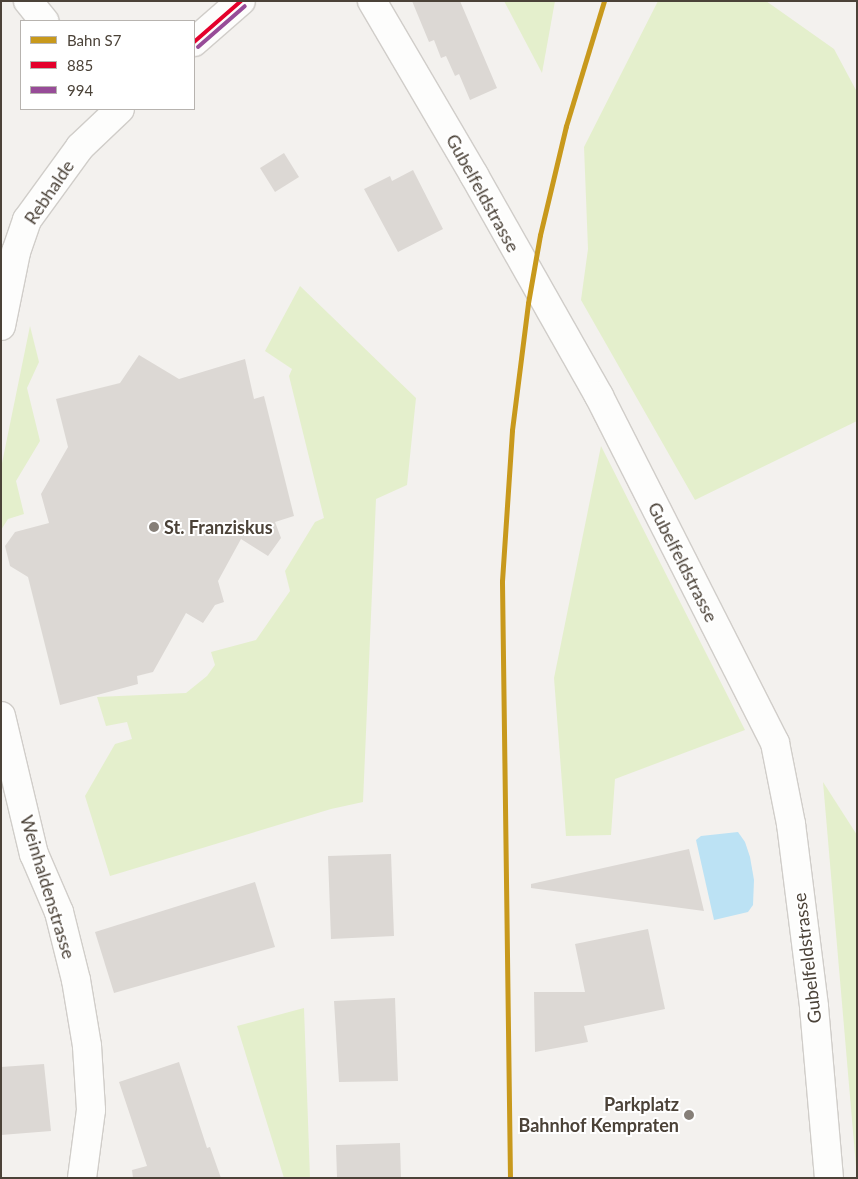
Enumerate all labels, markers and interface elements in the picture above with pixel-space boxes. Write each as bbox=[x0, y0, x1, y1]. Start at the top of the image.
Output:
legend bbox=[20, 20, 195, 110]
text: Bahn S7 bbox=[67, 31, 121, 49]
text: 885 bbox=[67, 56, 93, 74]
text: 994 bbox=[67, 81, 93, 99]
street label: Gubelfeldstrasse bbox=[442, 130, 524, 256]
street label: Rebhalde bbox=[20, 156, 78, 228]
street label: Gubelfeldstrasse bbox=[644, 499, 722, 625]
place label: St. Franziskus bbox=[164, 516, 273, 538]
marker: St. Franziskus bbox=[148, 521, 160, 533]
street label: Weinhaldenstrasse bbox=[16, 813, 80, 961]
street label: Gubelfeldstrasse bbox=[788, 891, 826, 1025]
place label: Parkplatz Bahnhof Kempraten bbox=[518, 1094, 679, 1136]
marker: Parkplatz Bahnhof Kempraten bbox=[683, 1109, 695, 1121]

